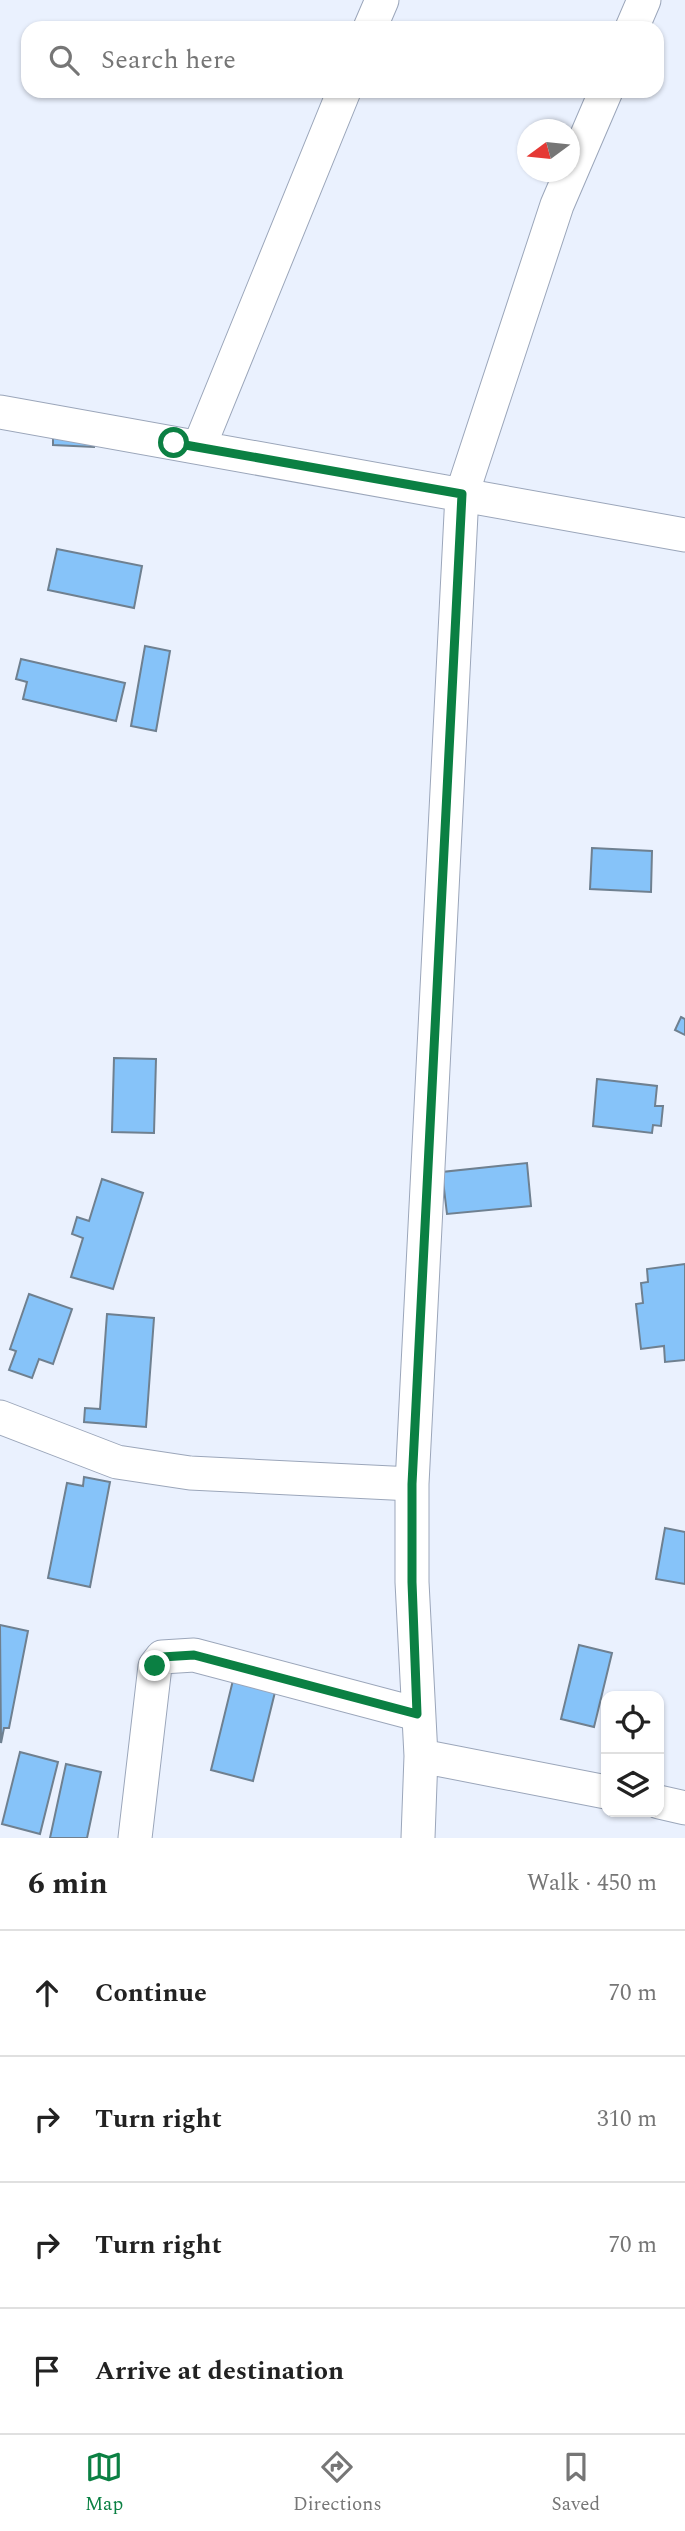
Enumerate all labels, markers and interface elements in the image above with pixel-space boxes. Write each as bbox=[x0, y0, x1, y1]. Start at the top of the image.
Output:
search box bbox=[21, 21, 664, 98]
text: Search here bbox=[101, 40, 236, 80]
icon: search bbox=[45, 41, 83, 79]
north arrow bbox=[517, 119, 580, 182]
route start bbox=[158, 427, 189, 458]
route end bbox=[139, 1650, 170, 1681]
map controls bbox=[601, 1691, 664, 1817]
button: locate bbox=[601, 1691, 664, 1754]
button: layers bbox=[601, 1754, 664, 1817]
text: 6 min bbox=[28, 1861, 108, 1907]
text: Walk · 450 m bbox=[527, 1866, 657, 1901]
text: Continue bbox=[95, 1973, 207, 2013]
icon: ahead bbox=[28, 1974, 66, 2012]
text: 70 m bbox=[608, 1976, 657, 2011]
text: Turn right bbox=[95, 2099, 222, 2139]
icon: right bbox=[28, 2100, 66, 2138]
text: 310 m bbox=[597, 2102, 657, 2137]
text: Turn right bbox=[95, 2225, 222, 2265]
icon: right bbox=[28, 2226, 66, 2264]
text: 70 m bbox=[608, 2228, 657, 2263]
text: Arrive at destination bbox=[95, 2351, 344, 2391]
icon: arrive bbox=[28, 2352, 66, 2390]
tab: Map bbox=[85, 2448, 123, 2519]
tab: Directions bbox=[293, 2448, 382, 2519]
tab: Saved bbox=[551, 2448, 600, 2519]

